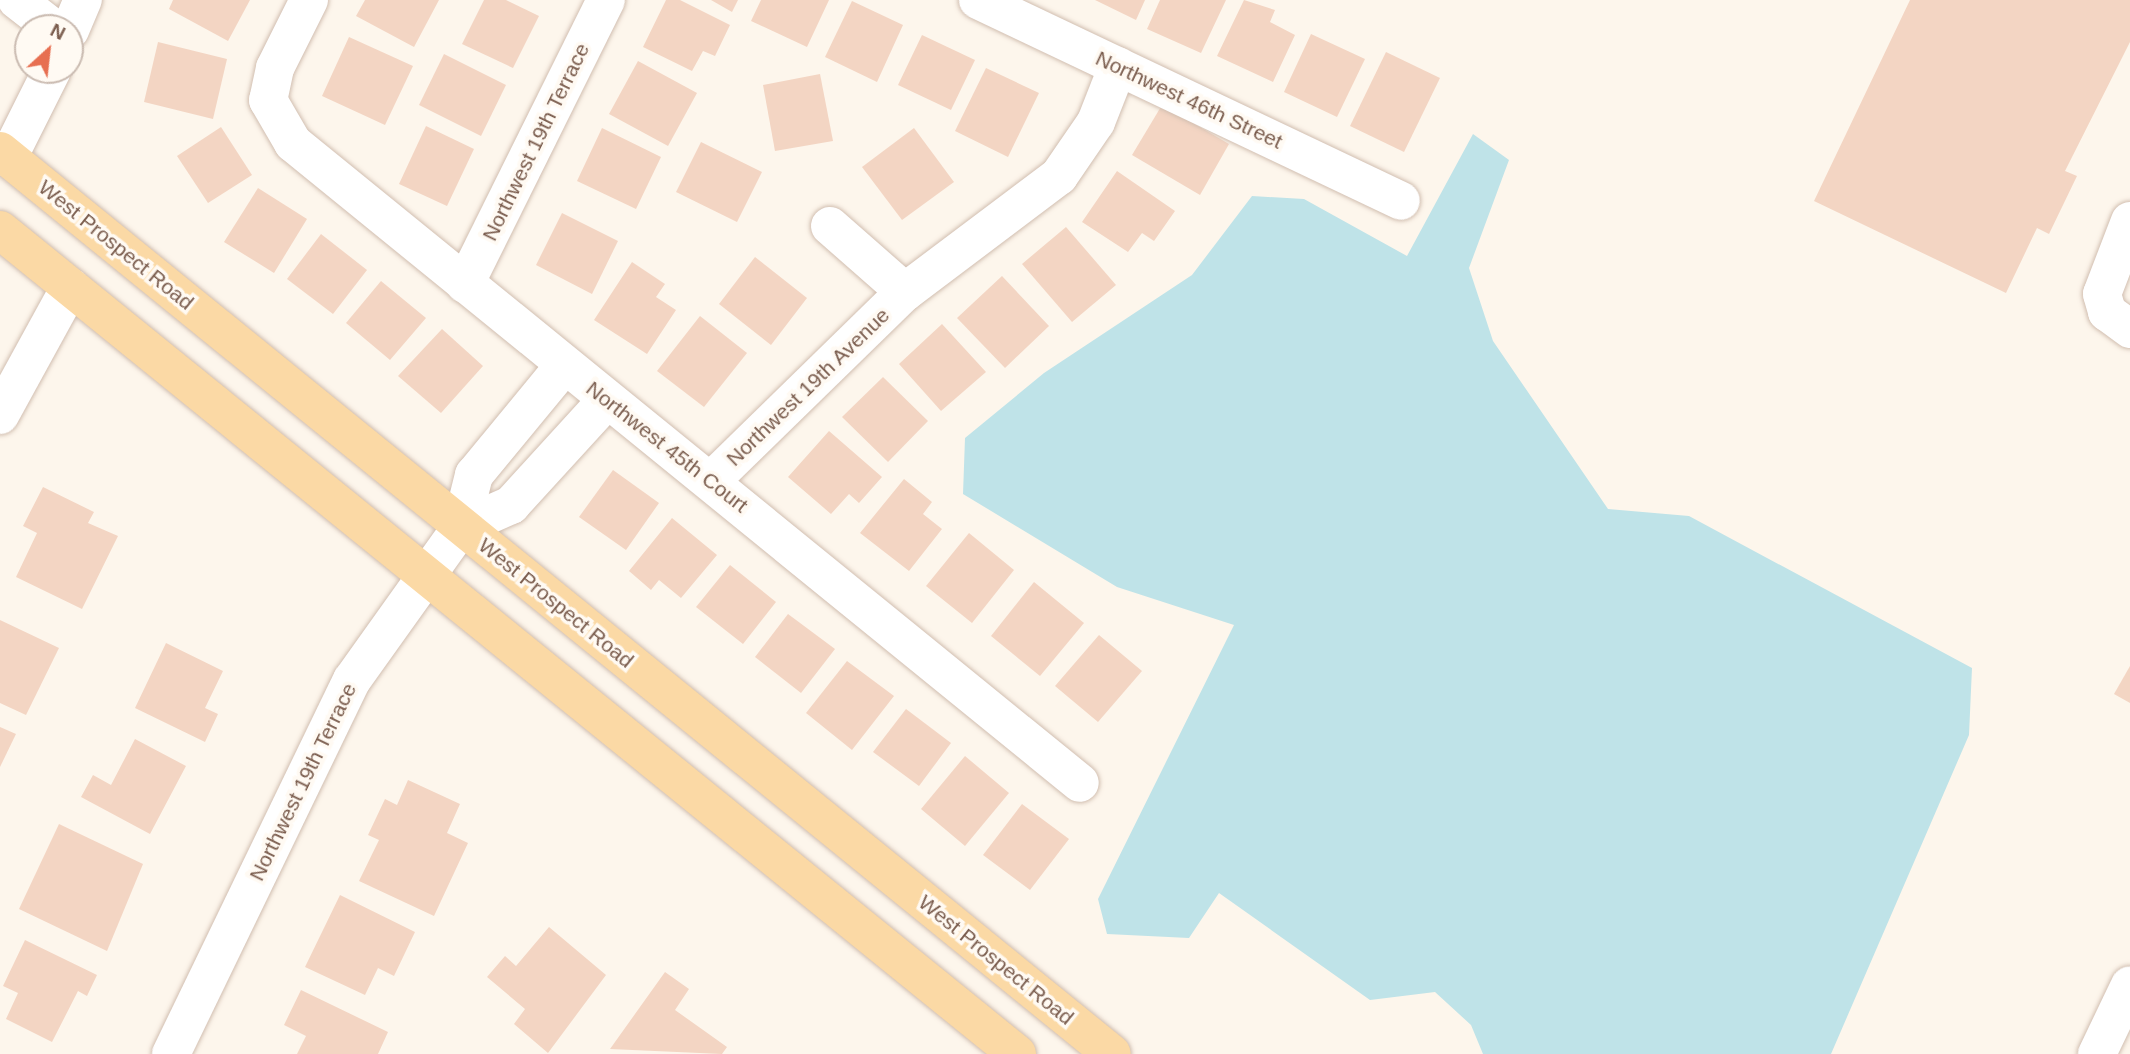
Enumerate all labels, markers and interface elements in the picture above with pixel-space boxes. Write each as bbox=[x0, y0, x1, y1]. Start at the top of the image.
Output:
north arrow bbox=[14, 14, 84, 84]
text: N bbox=[47, 19, 69, 44]
street label: Northwest 19th Terrace bbox=[477, 39, 595, 245]
street label: Northwest 46th Street bbox=[1092, 46, 1286, 154]
street label: West Prospect Road bbox=[33, 175, 199, 315]
street label: Northwest 19th Avenue bbox=[721, 302, 895, 472]
street label: Northwest 45th Court bbox=[581, 376, 753, 518]
street label: West Prospect Road bbox=[473, 533, 639, 673]
street label: Northwest 19th Terrace bbox=[244, 679, 362, 885]
street label: West Prospect Road bbox=[913, 890, 1079, 1030]

